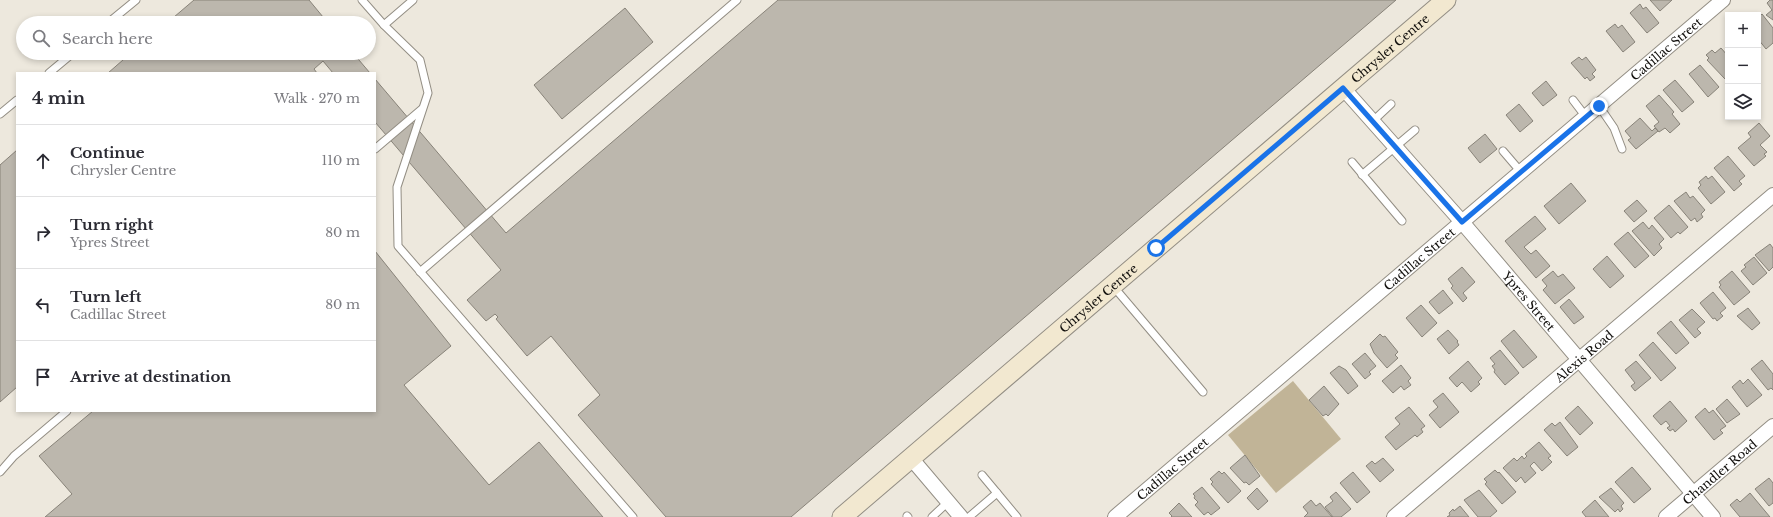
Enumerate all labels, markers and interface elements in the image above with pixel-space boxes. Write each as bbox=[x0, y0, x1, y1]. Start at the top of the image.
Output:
street label: Chrysler Centre bbox=[1348, 10, 1432, 86]
map controls bbox=[1725, 12, 1761, 120]
button: + bbox=[1725, 12, 1761, 48]
street label: Cadillac Street bbox=[1627, 14, 1705, 83]
search box bbox=[16, 16, 376, 60]
icon: search bbox=[30, 27, 52, 49]
text: Search here bbox=[62, 29, 153, 48]
button: − bbox=[1725, 48, 1761, 84]
button: layers bbox=[1725, 84, 1761, 120]
text: 4 min bbox=[32, 88, 85, 109]
text: Walk · 270 m bbox=[274, 90, 360, 107]
route end bbox=[1590, 97, 1608, 115]
text: Continue bbox=[70, 143, 145, 162]
icon: ahead bbox=[32, 150, 54, 172]
text: 110 m bbox=[321, 152, 360, 169]
text: Chrysler Centre bbox=[70, 162, 176, 179]
text: Turn right bbox=[70, 215, 153, 234]
icon: right bbox=[32, 222, 54, 244]
text: 80 m bbox=[325, 224, 360, 241]
street label: Cadillac Street bbox=[1380, 224, 1458, 293]
text: Ypres Street bbox=[70, 234, 150, 251]
route start bbox=[1147, 239, 1165, 257]
street label: Chrysler Centre bbox=[1056, 260, 1140, 335]
street label: Ypres Street bbox=[1499, 267, 1559, 334]
text: Turn left bbox=[70, 287, 141, 306]
icon: left bbox=[32, 294, 54, 316]
text: 80 m bbox=[325, 296, 360, 313]
text: Cadillac Street bbox=[70, 306, 166, 323]
street label: Alexis Road bbox=[1551, 327, 1616, 386]
icon: arrive bbox=[32, 366, 54, 388]
text: Arrive at destination bbox=[70, 367, 231, 386]
street label: Cadillac Street bbox=[1133, 434, 1211, 503]
street label: Chandler Road bbox=[1679, 436, 1759, 507]

